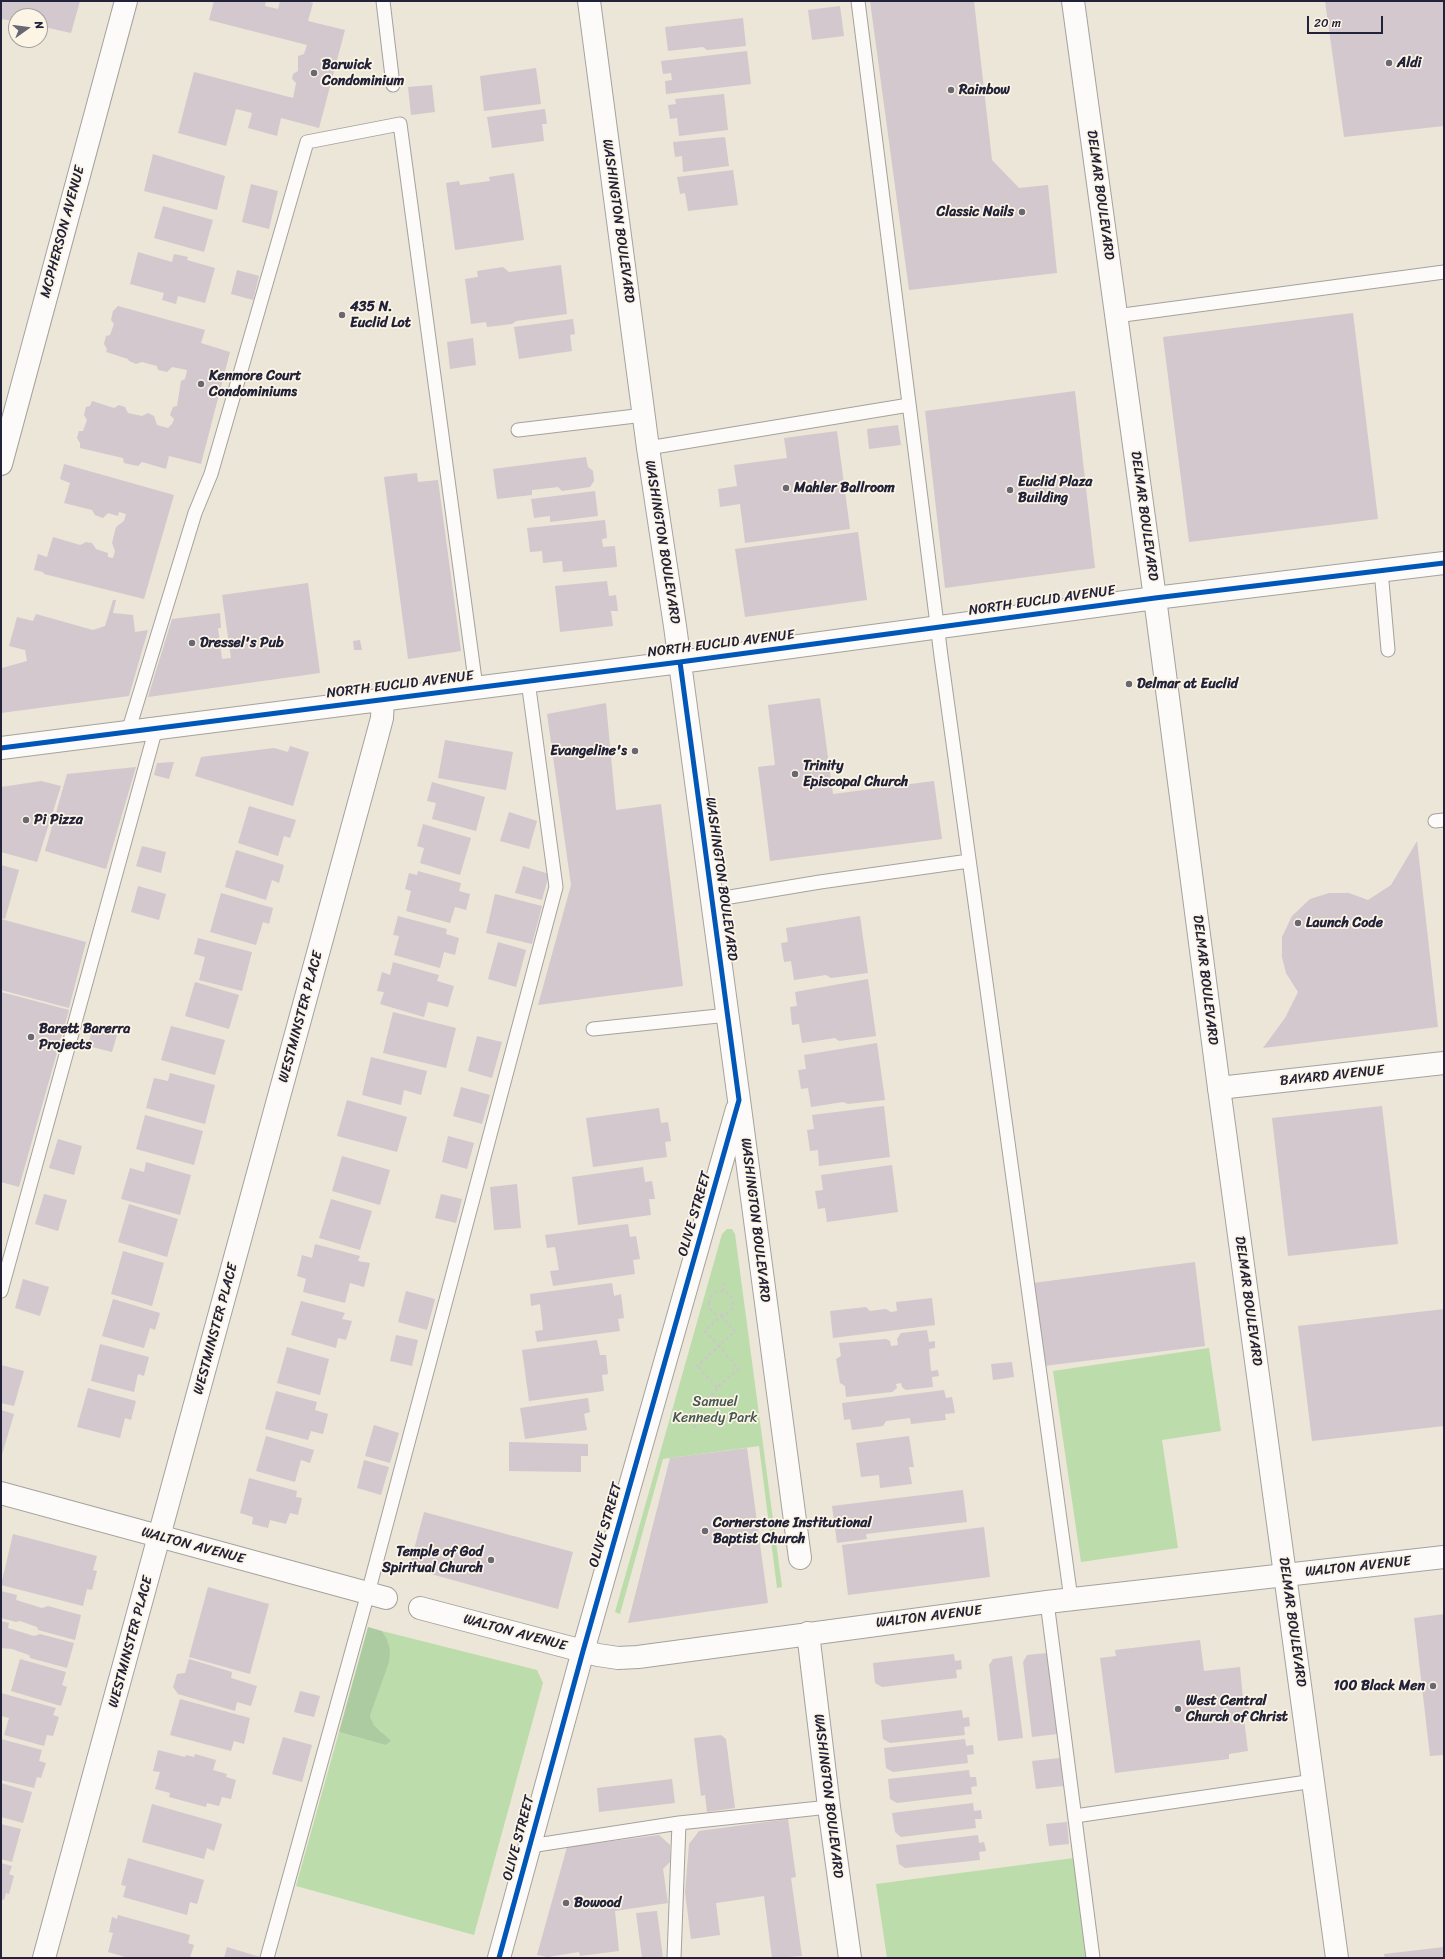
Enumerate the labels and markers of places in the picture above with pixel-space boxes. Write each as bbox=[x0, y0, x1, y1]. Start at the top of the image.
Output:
place label: Aldi bbox=[1397, 55, 1421, 71]
place label: Barwick Condominium bbox=[322, 57, 404, 90]
marker: Aldi bbox=[1384, 58, 1394, 68]
marker: Barwick Condominium bbox=[309, 68, 319, 78]
place label: Rainbow bbox=[959, 82, 1010, 98]
marker: Rainbow bbox=[946, 85, 956, 95]
place label: Classic Nails bbox=[937, 204, 1014, 220]
marker: Classic Nails bbox=[1017, 207, 1027, 217]
place label: 435 N. Euclid Lot bbox=[350, 299, 411, 332]
marker: 435 N. Euclid Lot bbox=[337, 310, 347, 320]
place label: Kenmore Court Condominiums bbox=[209, 368, 301, 400]
marker: Kenmore Court Condominiums bbox=[196, 379, 206, 389]
place label: Euclid Plaza Building bbox=[1018, 474, 1092, 506]
place label: Mahler Ballroom bbox=[794, 480, 895, 496]
marker: Mahler Ballroom bbox=[781, 483, 791, 493]
marker: Euclid Plaza Building bbox=[1005, 485, 1015, 495]
place label: Dressel's Pub bbox=[200, 635, 284, 651]
marker: Dressel's Pub bbox=[187, 638, 197, 648]
place label: Delmar at Euclid bbox=[1137, 676, 1238, 692]
marker: Delmar at Euclid bbox=[1124, 679, 1134, 689]
place label: Evangeline's bbox=[550, 743, 627, 759]
marker: Evangeline's bbox=[630, 746, 640, 756]
place label: Trinity Episcopal Church bbox=[803, 758, 908, 790]
marker: Trinity Episcopal Church bbox=[790, 769, 800, 779]
place label: Pi Pizza bbox=[34, 812, 83, 828]
marker: Pi Pizza bbox=[21, 815, 31, 825]
place label: Launch Code bbox=[1306, 915, 1383, 931]
marker: Launch Code bbox=[1293, 918, 1303, 928]
place label: Barett Barerra Projects bbox=[39, 1021, 130, 1054]
marker: Barett Barerra Projects bbox=[26, 1032, 36, 1042]
place label: Cornerstone Institutional Baptist Church bbox=[713, 1515, 871, 1548]
marker: Cornerstone Institutional Baptist Church bbox=[700, 1526, 710, 1536]
place label: Temple of God Spiritual Church bbox=[382, 1544, 483, 1576]
marker: Temple of God Spiritual Church bbox=[486, 1555, 496, 1565]
place label: 100 Black Men bbox=[1334, 1678, 1425, 1694]
marker: 100 Black Men bbox=[1428, 1681, 1438, 1691]
place label: West Central Church of Christ bbox=[1186, 1693, 1288, 1726]
marker: West Central Church of Christ bbox=[1173, 1704, 1183, 1714]
place label: Bowood bbox=[574, 1895, 621, 1911]
marker: Bowood bbox=[561, 1898, 571, 1908]

